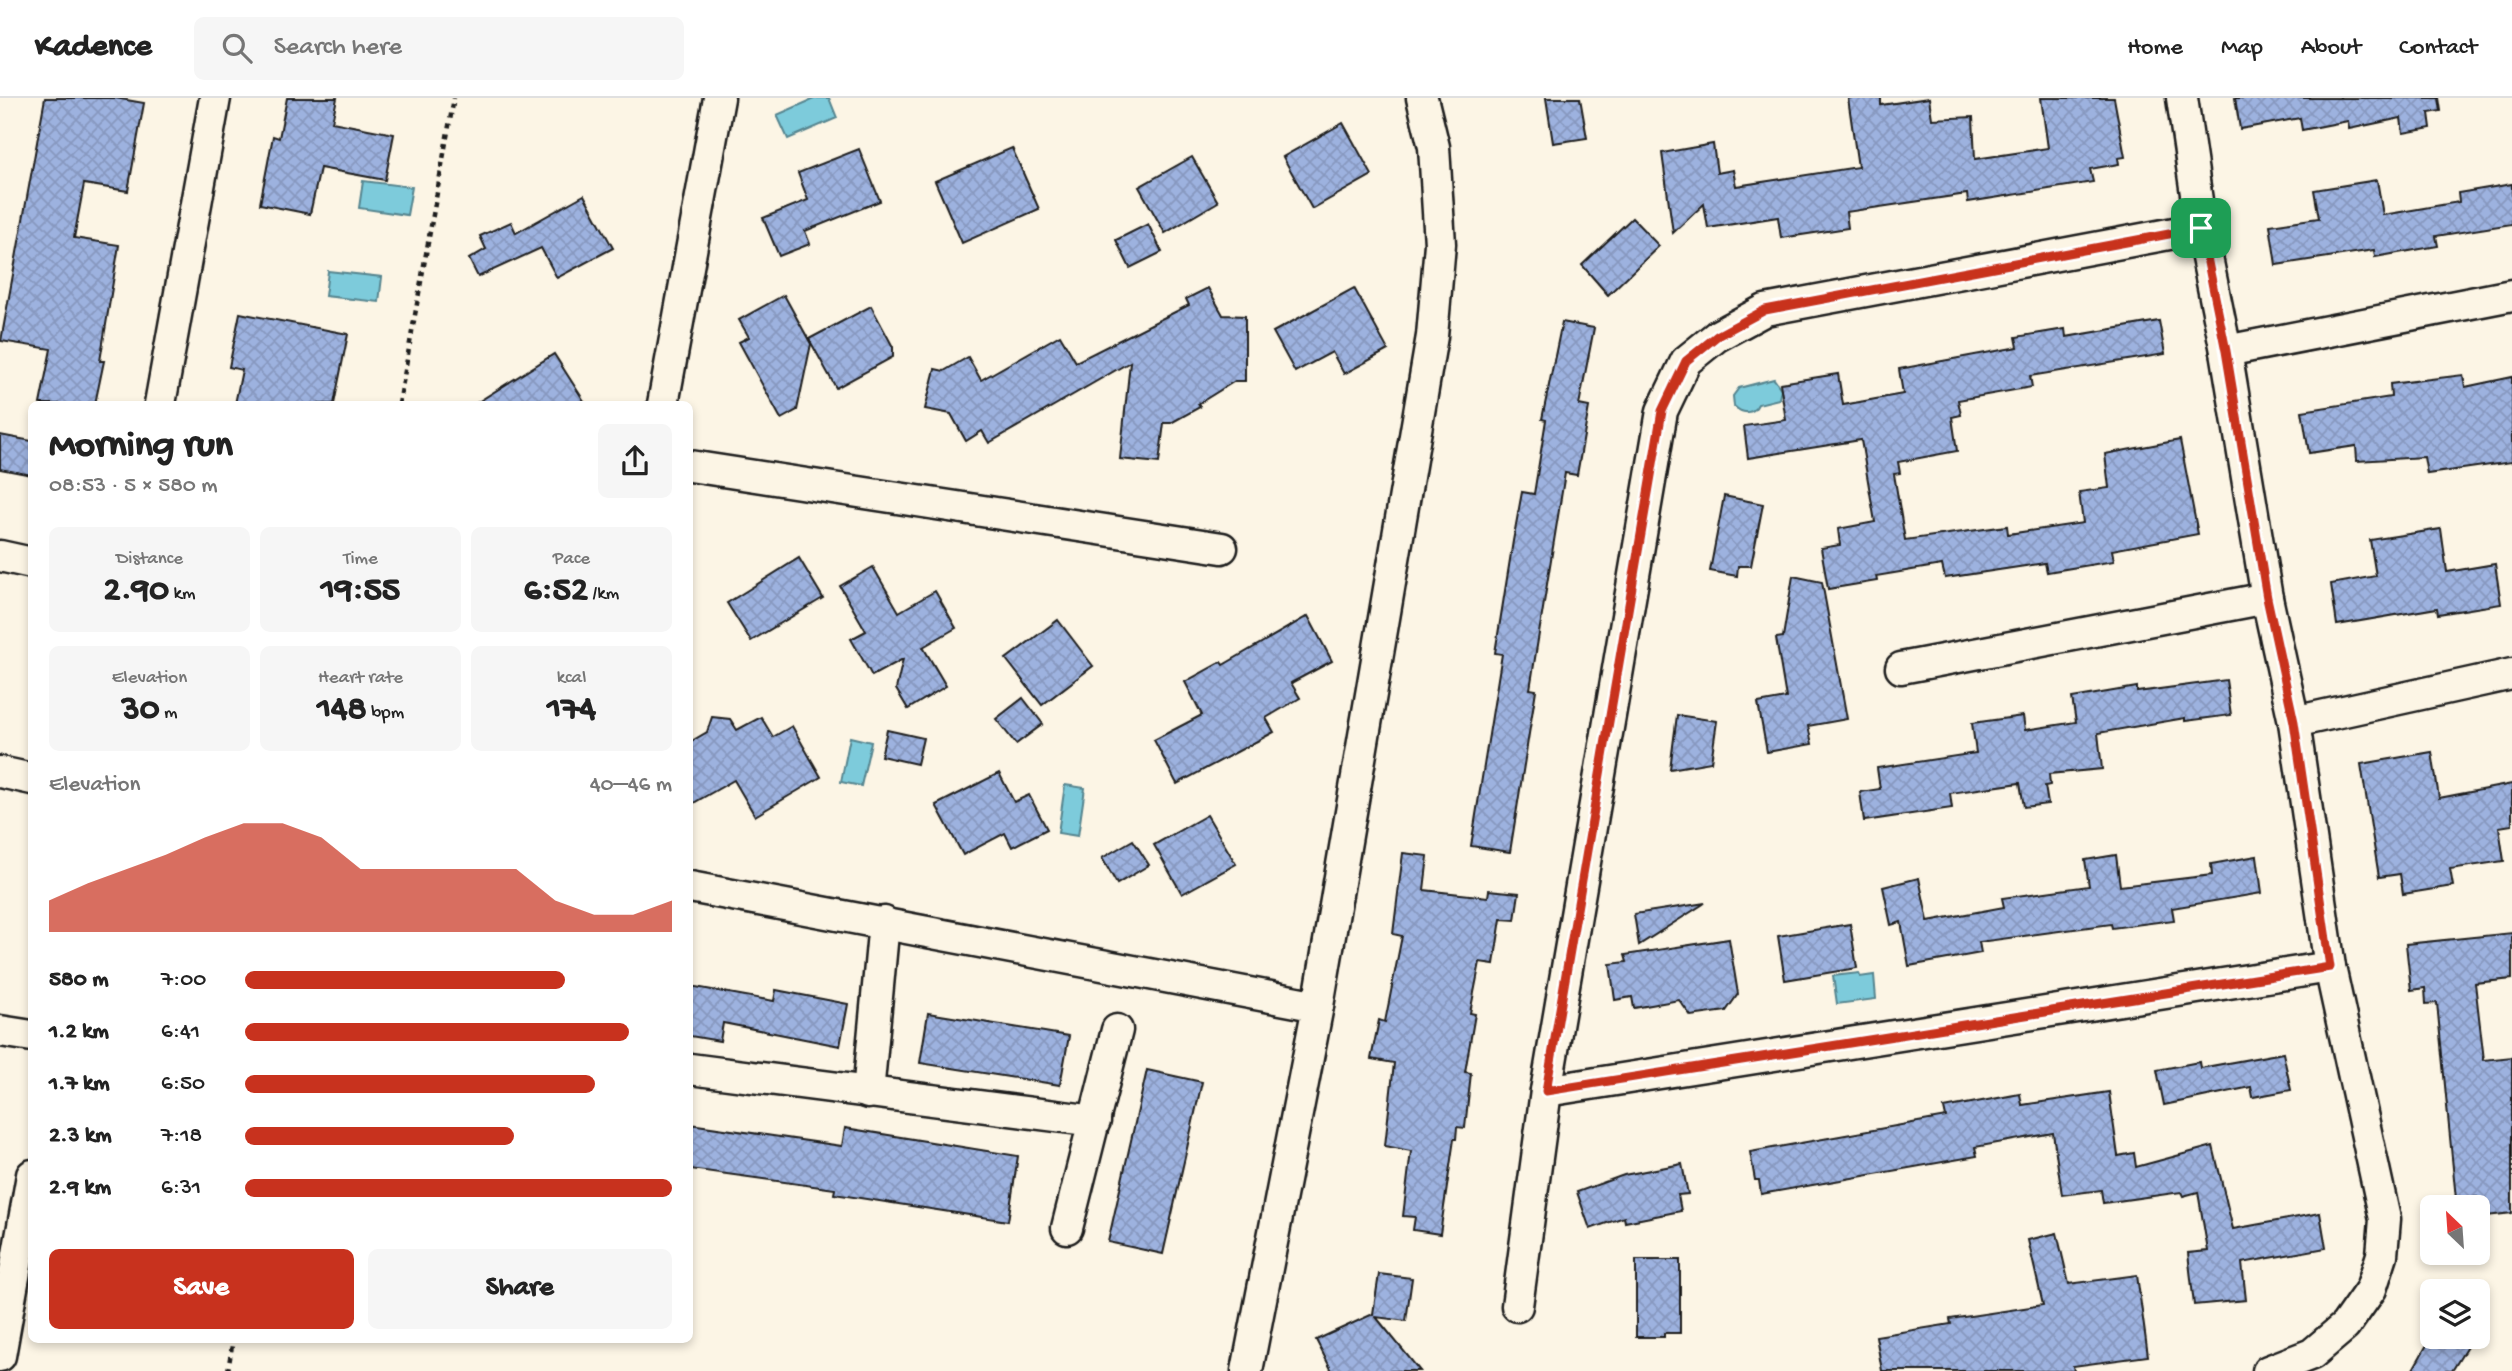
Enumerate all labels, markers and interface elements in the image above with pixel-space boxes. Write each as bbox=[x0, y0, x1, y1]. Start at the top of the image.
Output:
search box bbox=[194, 17, 684, 80]
text: Kadence bbox=[35, 29, 152, 67]
icon: search bbox=[218, 29, 256, 67]
text: Search here bbox=[274, 33, 402, 64]
text: Home bbox=[2127, 34, 2183, 63]
text: Map bbox=[2221, 34, 2263, 63]
text: About bbox=[2301, 34, 2361, 63]
text: Contact bbox=[2399, 34, 2477, 63]
pin bbox=[2171, 198, 2231, 258]
icon: arrive bbox=[2182, 209, 2220, 247]
button: share bbox=[598, 424, 672, 498]
text: Morning run bbox=[49, 425, 233, 469]
text: 08:53 · 5 × 580 m bbox=[49, 473, 218, 500]
text: Distance bbox=[116, 548, 183, 571]
text: Time bbox=[343, 548, 378, 571]
text: Pace bbox=[553, 548, 590, 571]
text: 2.90 bbox=[103, 571, 169, 612]
text: 19:55 bbox=[321, 571, 400, 612]
text: 6:52 bbox=[524, 571, 588, 612]
text: km bbox=[169, 583, 196, 606]
text: /km bbox=[588, 583, 619, 606]
text: Elevation bbox=[112, 667, 187, 690]
text: Heart rate bbox=[318, 667, 403, 690]
text: kcal bbox=[557, 667, 586, 690]
text: 30 bbox=[121, 690, 160, 731]
text: 148 bbox=[317, 690, 367, 731]
text: 174 bbox=[547, 690, 596, 731]
text: m bbox=[160, 702, 178, 725]
text: bpm bbox=[367, 702, 404, 725]
text: Elevation bbox=[49, 772, 140, 799]
text: 40–46 m bbox=[590, 772, 672, 799]
text: 580 m bbox=[49, 967, 109, 994]
text: 7:00 bbox=[161, 967, 206, 994]
text: 1.2 km bbox=[49, 1019, 109, 1046]
text: 6:41 bbox=[161, 1019, 200, 1046]
text: 1.7 km bbox=[49, 1071, 110, 1098]
text: 6:50 bbox=[161, 1071, 205, 1098]
text: 2.3 km bbox=[49, 1123, 111, 1150]
text: 7:18 bbox=[161, 1123, 202, 1150]
text: 2.9 km bbox=[49, 1175, 111, 1202]
text: 6:31 bbox=[161, 1175, 201, 1202]
north arrow bbox=[2420, 1195, 2490, 1265]
map controls bbox=[2420, 1195, 2490, 1349]
button: Save bbox=[49, 1249, 354, 1329]
button: Share bbox=[368, 1249, 672, 1329]
button: layers bbox=[2420, 1279, 2490, 1349]

